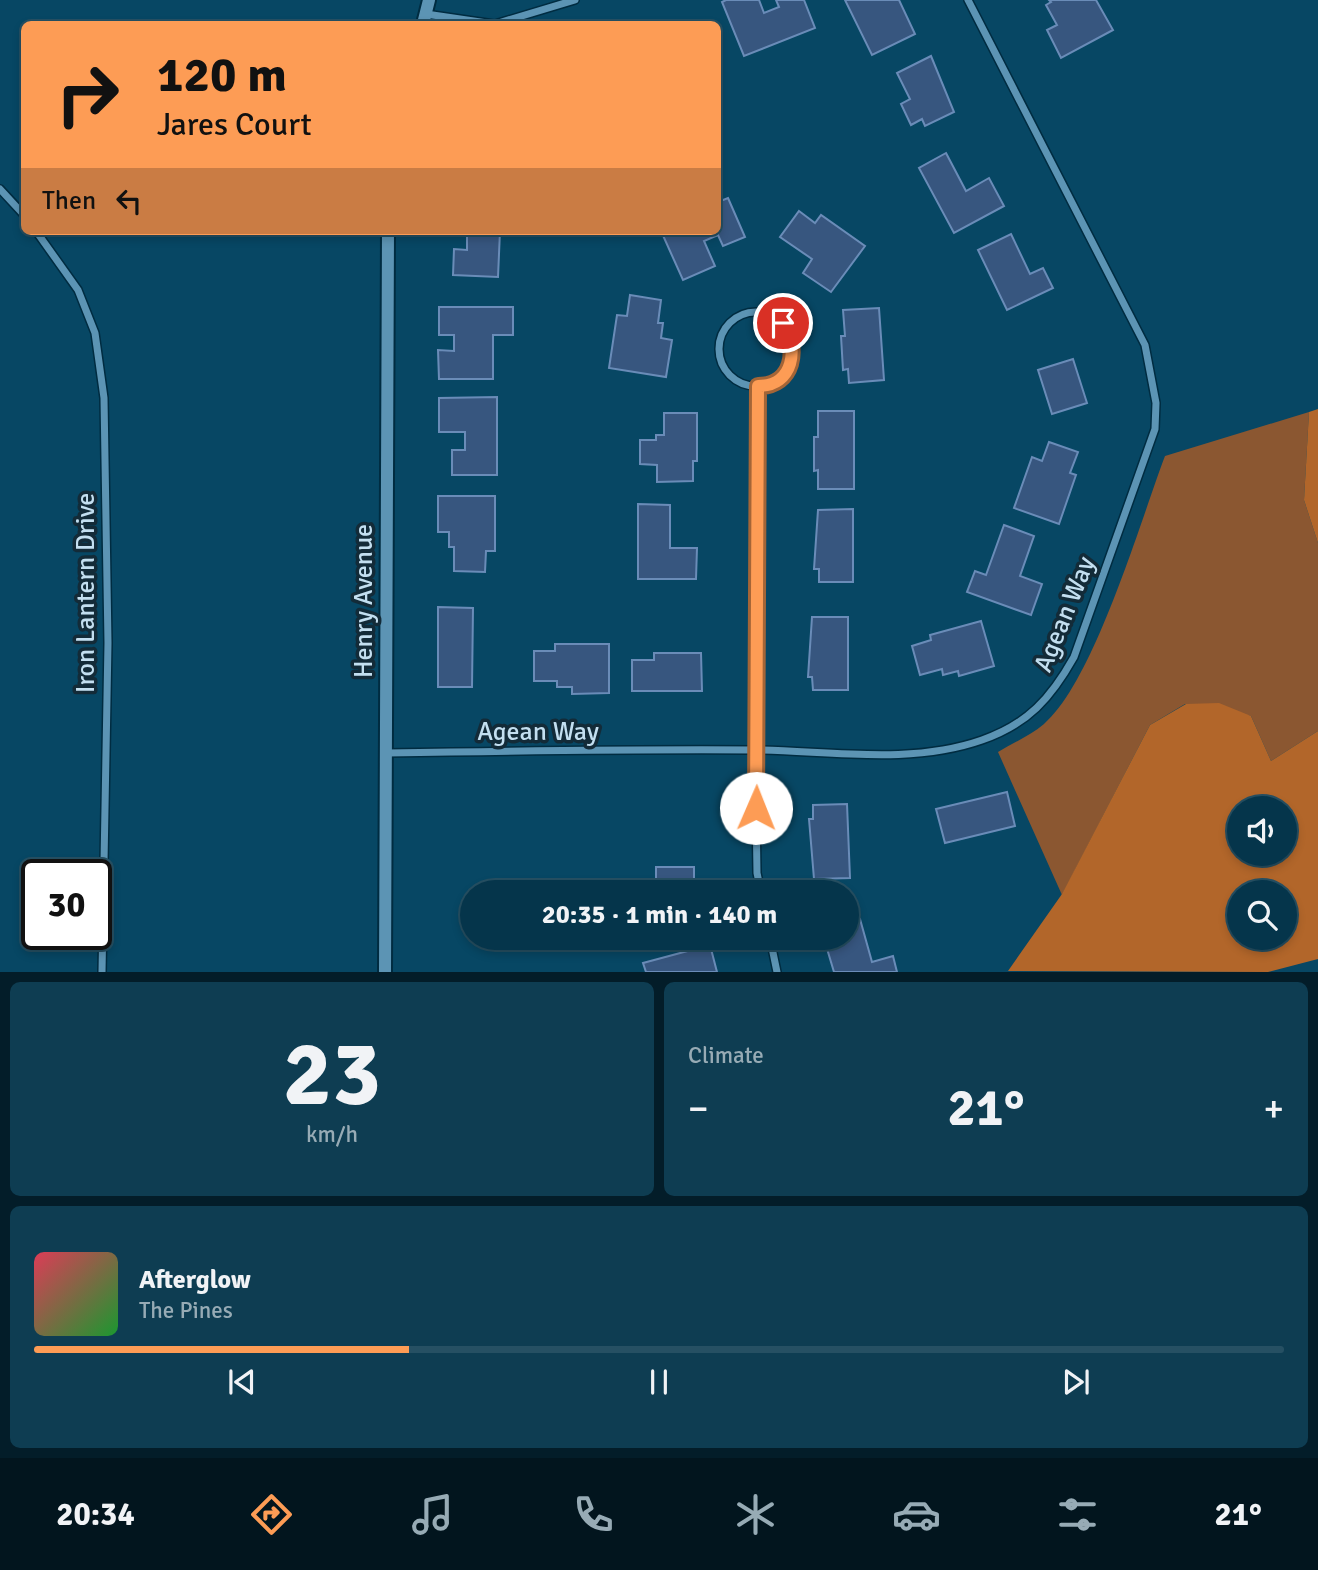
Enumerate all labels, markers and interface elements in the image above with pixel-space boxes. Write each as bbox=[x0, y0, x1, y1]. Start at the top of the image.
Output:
text: 120 m bbox=[157, 45, 287, 105]
icon: right bbox=[42, 49, 133, 140]
text: Jares Court bbox=[157, 105, 312, 144]
icon: left bbox=[110, 182, 148, 220]
text: Then bbox=[42, 185, 96, 217]
pin bbox=[753, 293, 813, 353]
icon: arrive bbox=[764, 304, 802, 342]
street label: Iron Lantern Drive bbox=[70, 493, 102, 693]
street label: Henry Avenue bbox=[348, 524, 380, 678]
street label: Agean Way bbox=[1027, 552, 1103, 677]
street label: Agean Way bbox=[477, 716, 599, 748]
position arrow bbox=[719, 771, 793, 845]
map controls bbox=[1227, 796, 1297, 950]
button: sound bbox=[1227, 796, 1297, 866]
speed limit sign: 30 bbox=[21, 859, 112, 950]
button: search bbox=[1227, 880, 1297, 950]
text: 20:35 · 1 min · 140 m bbox=[542, 899, 777, 931]
text: 23 bbox=[283, 1018, 381, 1131]
text: Climate bbox=[688, 1041, 764, 1070]
text: 21° bbox=[948, 1076, 1024, 1140]
text: − bbox=[688, 1085, 709, 1132]
text: + bbox=[1263, 1085, 1284, 1132]
text: km/h bbox=[306, 1120, 358, 1149]
text: Afterglow bbox=[139, 1264, 251, 1296]
text: The Pines bbox=[139, 1296, 233, 1325]
icon: previous bbox=[223, 1363, 261, 1401]
icon: pause bbox=[640, 1363, 678, 1401]
icon: next bbox=[1057, 1363, 1095, 1401]
icon: directions bbox=[247, 1490, 296, 1539]
icon: music bbox=[408, 1490, 457, 1539]
icon: phone bbox=[569, 1490, 618, 1539]
icon: climate bbox=[731, 1490, 780, 1539]
icon: car bbox=[892, 1490, 941, 1539]
icon: filters bbox=[1053, 1490, 1102, 1539]
text: 20:34 bbox=[56, 1495, 135, 1534]
text: 21° bbox=[1214, 1495, 1262, 1534]

